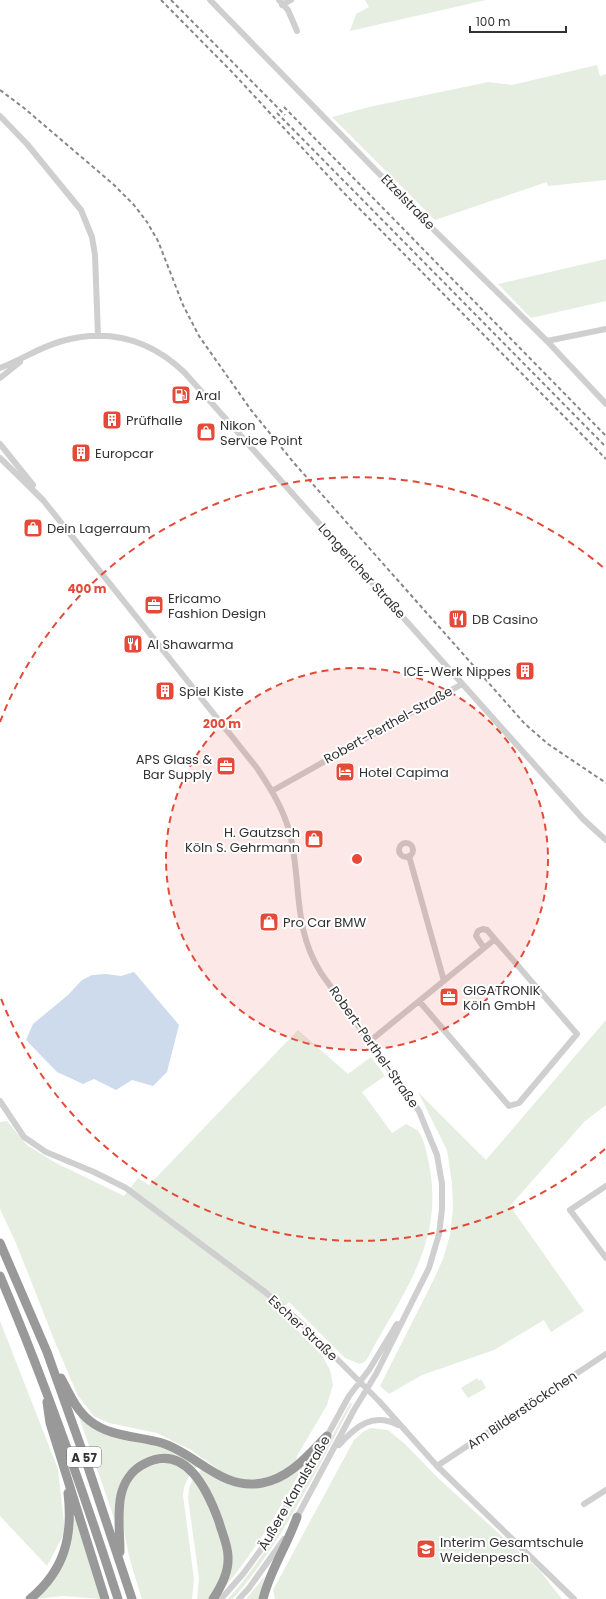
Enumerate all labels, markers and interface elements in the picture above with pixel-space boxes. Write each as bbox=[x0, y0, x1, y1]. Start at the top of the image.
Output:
scale bar bbox=[470, 8, 566, 34]
text: 100 m bbox=[476, 13, 510, 30]
street label: Etzelstraße bbox=[377, 170, 439, 234]
fuel station icon: Aral bbox=[170, 384, 192, 406]
place label: Aral bbox=[195, 386, 221, 405]
building icon: Prüfhalle bbox=[101, 409, 123, 431]
place label: Prüfhalle bbox=[126, 411, 183, 430]
place label: Nikon Service Point bbox=[220, 416, 303, 450]
shop icon: Nikon Service Point bbox=[195, 421, 217, 443]
building icon: Europcar bbox=[70, 442, 92, 464]
place label: Europcar bbox=[95, 444, 154, 463]
shop icon: Dein Lagerraum bbox=[22, 517, 44, 539]
place label: Dein Lagerraum bbox=[47, 519, 151, 538]
street label: Longericher Straße bbox=[314, 519, 410, 623]
text: 400 m bbox=[67, 580, 107, 597]
place label: Ericamo Fashion Design bbox=[168, 589, 266, 623]
office icon: Ericamo Fashion Design bbox=[143, 594, 165, 616]
restaurant icon: DB Casino bbox=[447, 608, 469, 630]
place label: DB Casino bbox=[472, 610, 538, 629]
restaurant icon: Al Shawarma bbox=[122, 633, 144, 655]
place label: Al Shawarma bbox=[147, 635, 234, 654]
building icon: ICE-Werk Nippes bbox=[514, 660, 536, 682]
place label: ICE-Werk Nippes bbox=[403, 662, 511, 681]
building icon: Spiel Kiste bbox=[154, 680, 176, 702]
place label: Spiel Kiste bbox=[179, 682, 244, 701]
street label: Robert-Perthel-Straße bbox=[320, 682, 456, 768]
text: 200 m bbox=[203, 715, 241, 732]
place label: APS Glass & Bar Supply bbox=[136, 750, 213, 784]
office icon: APS Glass & Bar Supply bbox=[215, 755, 237, 777]
hotel icon: Hotel Capima bbox=[334, 761, 356, 783]
place label: Hotel Capima bbox=[359, 763, 449, 782]
place label: H. Gautzsch Köln S. Gehrmann bbox=[185, 823, 300, 857]
shop icon: H. Gautzsch Köln S. Gehrmann bbox=[303, 828, 325, 850]
centre of rings bbox=[350, 852, 364, 866]
shop icon: Pro Car BMW bbox=[258, 911, 280, 933]
place label: Pro Car BMW bbox=[283, 913, 366, 932]
place label: GIGATRONIK Köln GmbH bbox=[463, 981, 541, 1015]
street label: Robert-Perthel-Straße bbox=[325, 982, 423, 1112]
office icon: GIGATRONIK Köln GmbH bbox=[438, 986, 460, 1008]
street label: Escher Straße bbox=[264, 1291, 342, 1365]
street label: Am Bilderstöckchen bbox=[463, 1366, 581, 1454]
street label: Äußere Kanalstraße bbox=[253, 1432, 335, 1554]
road number: A 57 bbox=[67, 1447, 101, 1467]
place label: Interim Gesamtschule Weidenpesch bbox=[440, 1533, 584, 1567]
school or university icon: Interim Gesamtschule Weidenpesch bbox=[415, 1538, 437, 1560]

